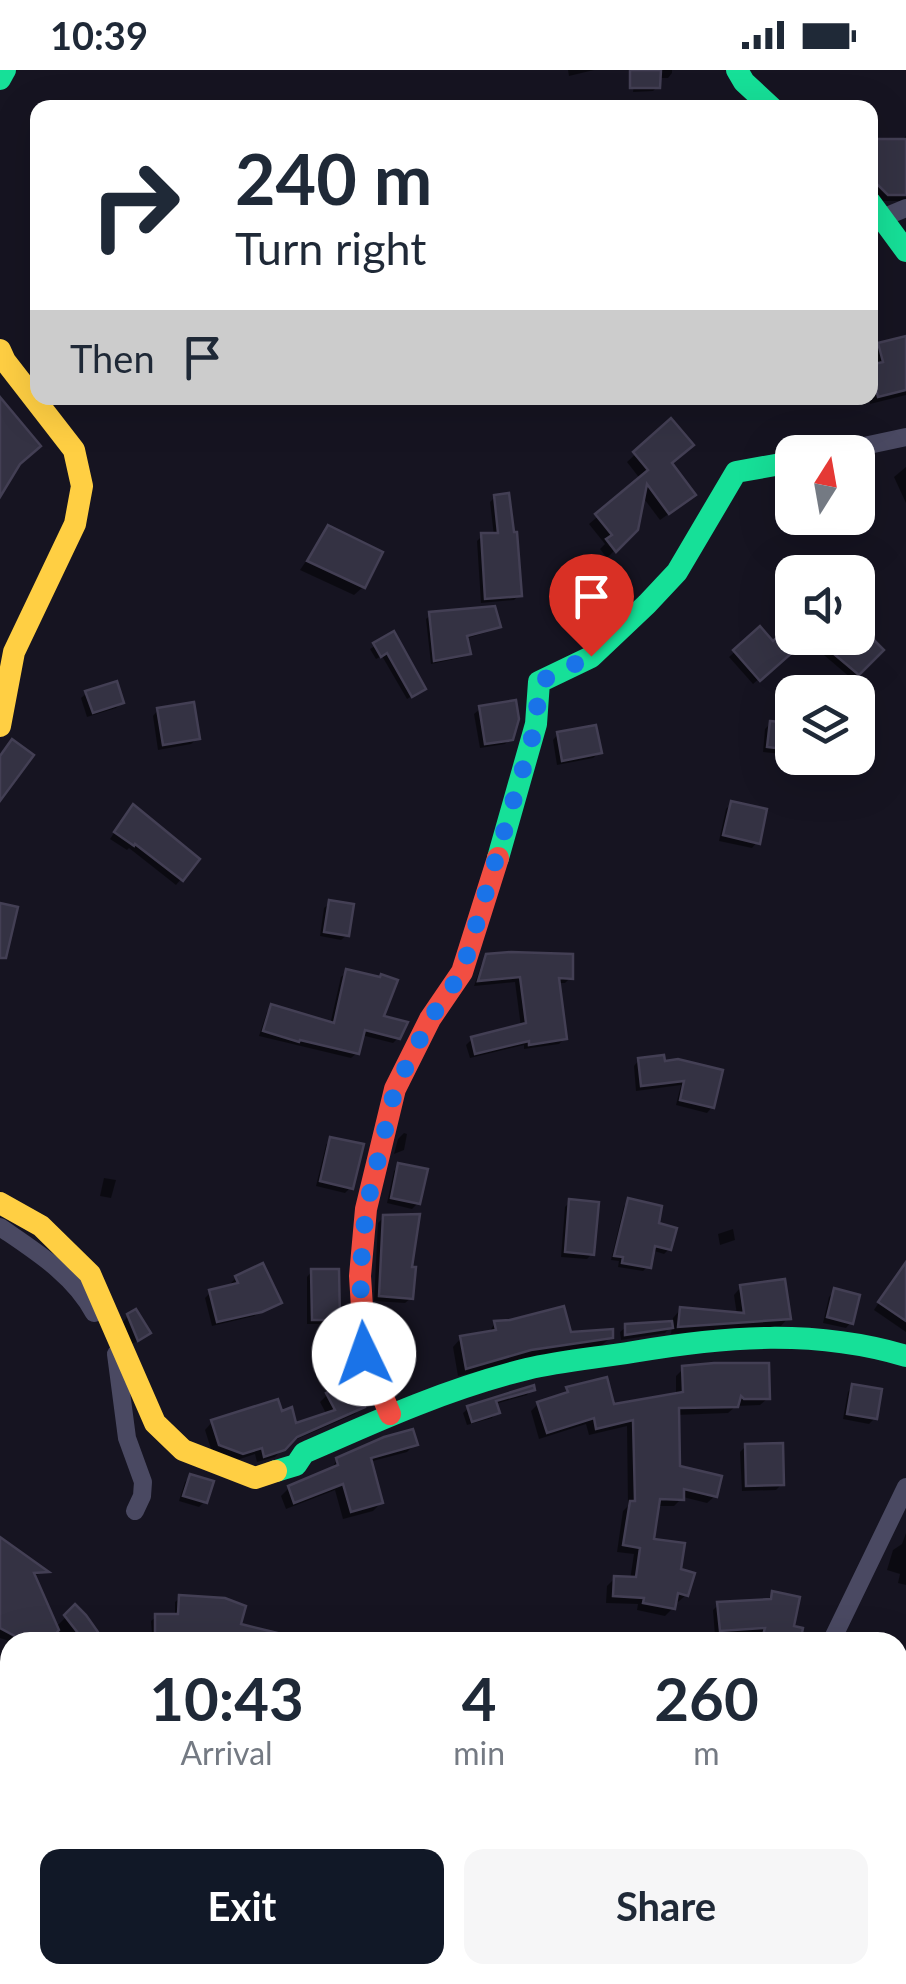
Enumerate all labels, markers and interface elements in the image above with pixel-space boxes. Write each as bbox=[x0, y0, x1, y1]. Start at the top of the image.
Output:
text: 10:39 bbox=[50, 12, 148, 58]
text: 240 m bbox=[235, 136, 432, 220]
icon: right bbox=[70, 140, 200, 270]
text: Turn right bbox=[235, 221, 426, 275]
icon: arrive bbox=[175, 330, 230, 385]
text: Then bbox=[70, 335, 155, 381]
north arrow bbox=[775, 435, 875, 535]
map controls bbox=[775, 435, 875, 775]
pin bbox=[549, 554, 634, 657]
button: sound bbox=[775, 555, 875, 655]
icon: arrive bbox=[564, 569, 619, 624]
button: layers bbox=[775, 675, 875, 775]
position arrow bbox=[312, 1302, 416, 1406]
text: 10:43 bbox=[149, 1662, 304, 1734]
text: 4 bbox=[462, 1662, 497, 1734]
text: 260 bbox=[654, 1662, 759, 1734]
text: Arrival bbox=[180, 1733, 273, 1772]
text: min bbox=[453, 1733, 505, 1772]
text: m bbox=[693, 1733, 720, 1772]
button: Exit bbox=[40, 1849, 444, 1964]
button: Share bbox=[464, 1849, 868, 1964]

